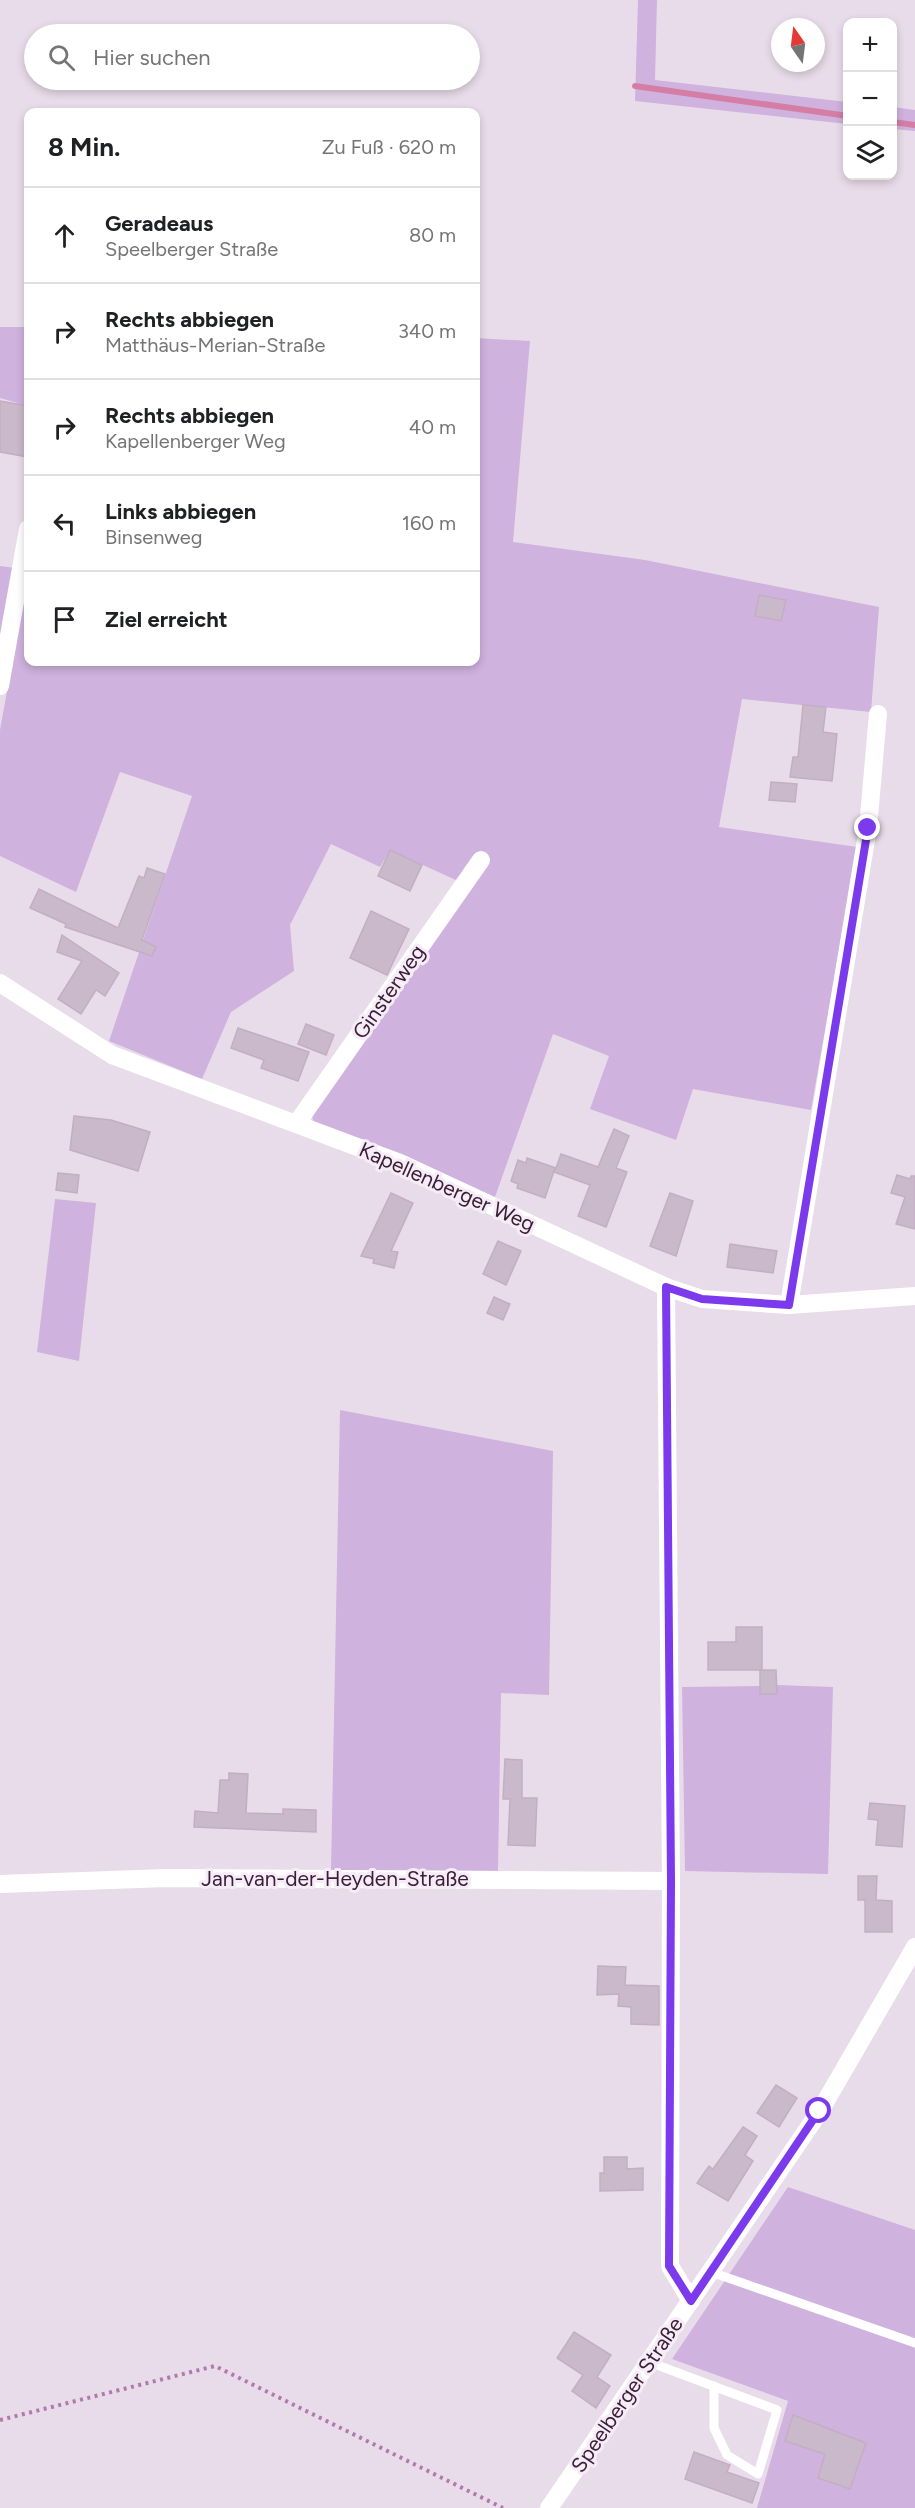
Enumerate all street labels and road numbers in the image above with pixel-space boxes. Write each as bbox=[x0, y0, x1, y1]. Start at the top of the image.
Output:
street label: Ginsterweg bbox=[347, 940, 430, 1043]
street label: Kapellenberger Weg bbox=[355, 1137, 539, 1237]
street label: Jan-van-der-Heyden-Straße bbox=[201, 1866, 469, 1891]
street label: Speelberger Straße bbox=[565, 2312, 688, 2477]

